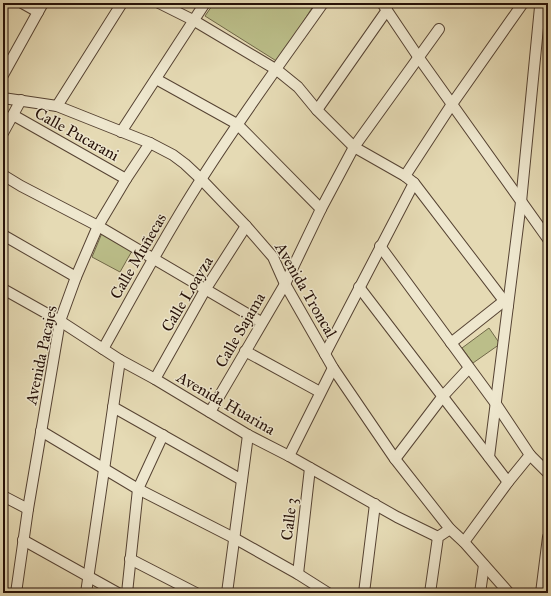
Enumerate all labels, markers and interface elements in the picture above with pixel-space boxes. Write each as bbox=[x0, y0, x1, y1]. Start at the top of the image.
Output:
street label: Calle Pucarani bbox=[32, 103, 123, 165]
street label: Calle Muñecas bbox=[106, 210, 170, 302]
street label: Avenida Troncal bbox=[271, 238, 341, 342]
street label: Calle Loayza bbox=[157, 253, 217, 335]
street label: Calle Sajama bbox=[211, 289, 269, 371]
street label: Avenida Pacajes bbox=[21, 303, 61, 407]
street label: Avenida Huarina bbox=[173, 367, 279, 439]
street label: Calle 3 bbox=[277, 497, 301, 541]

